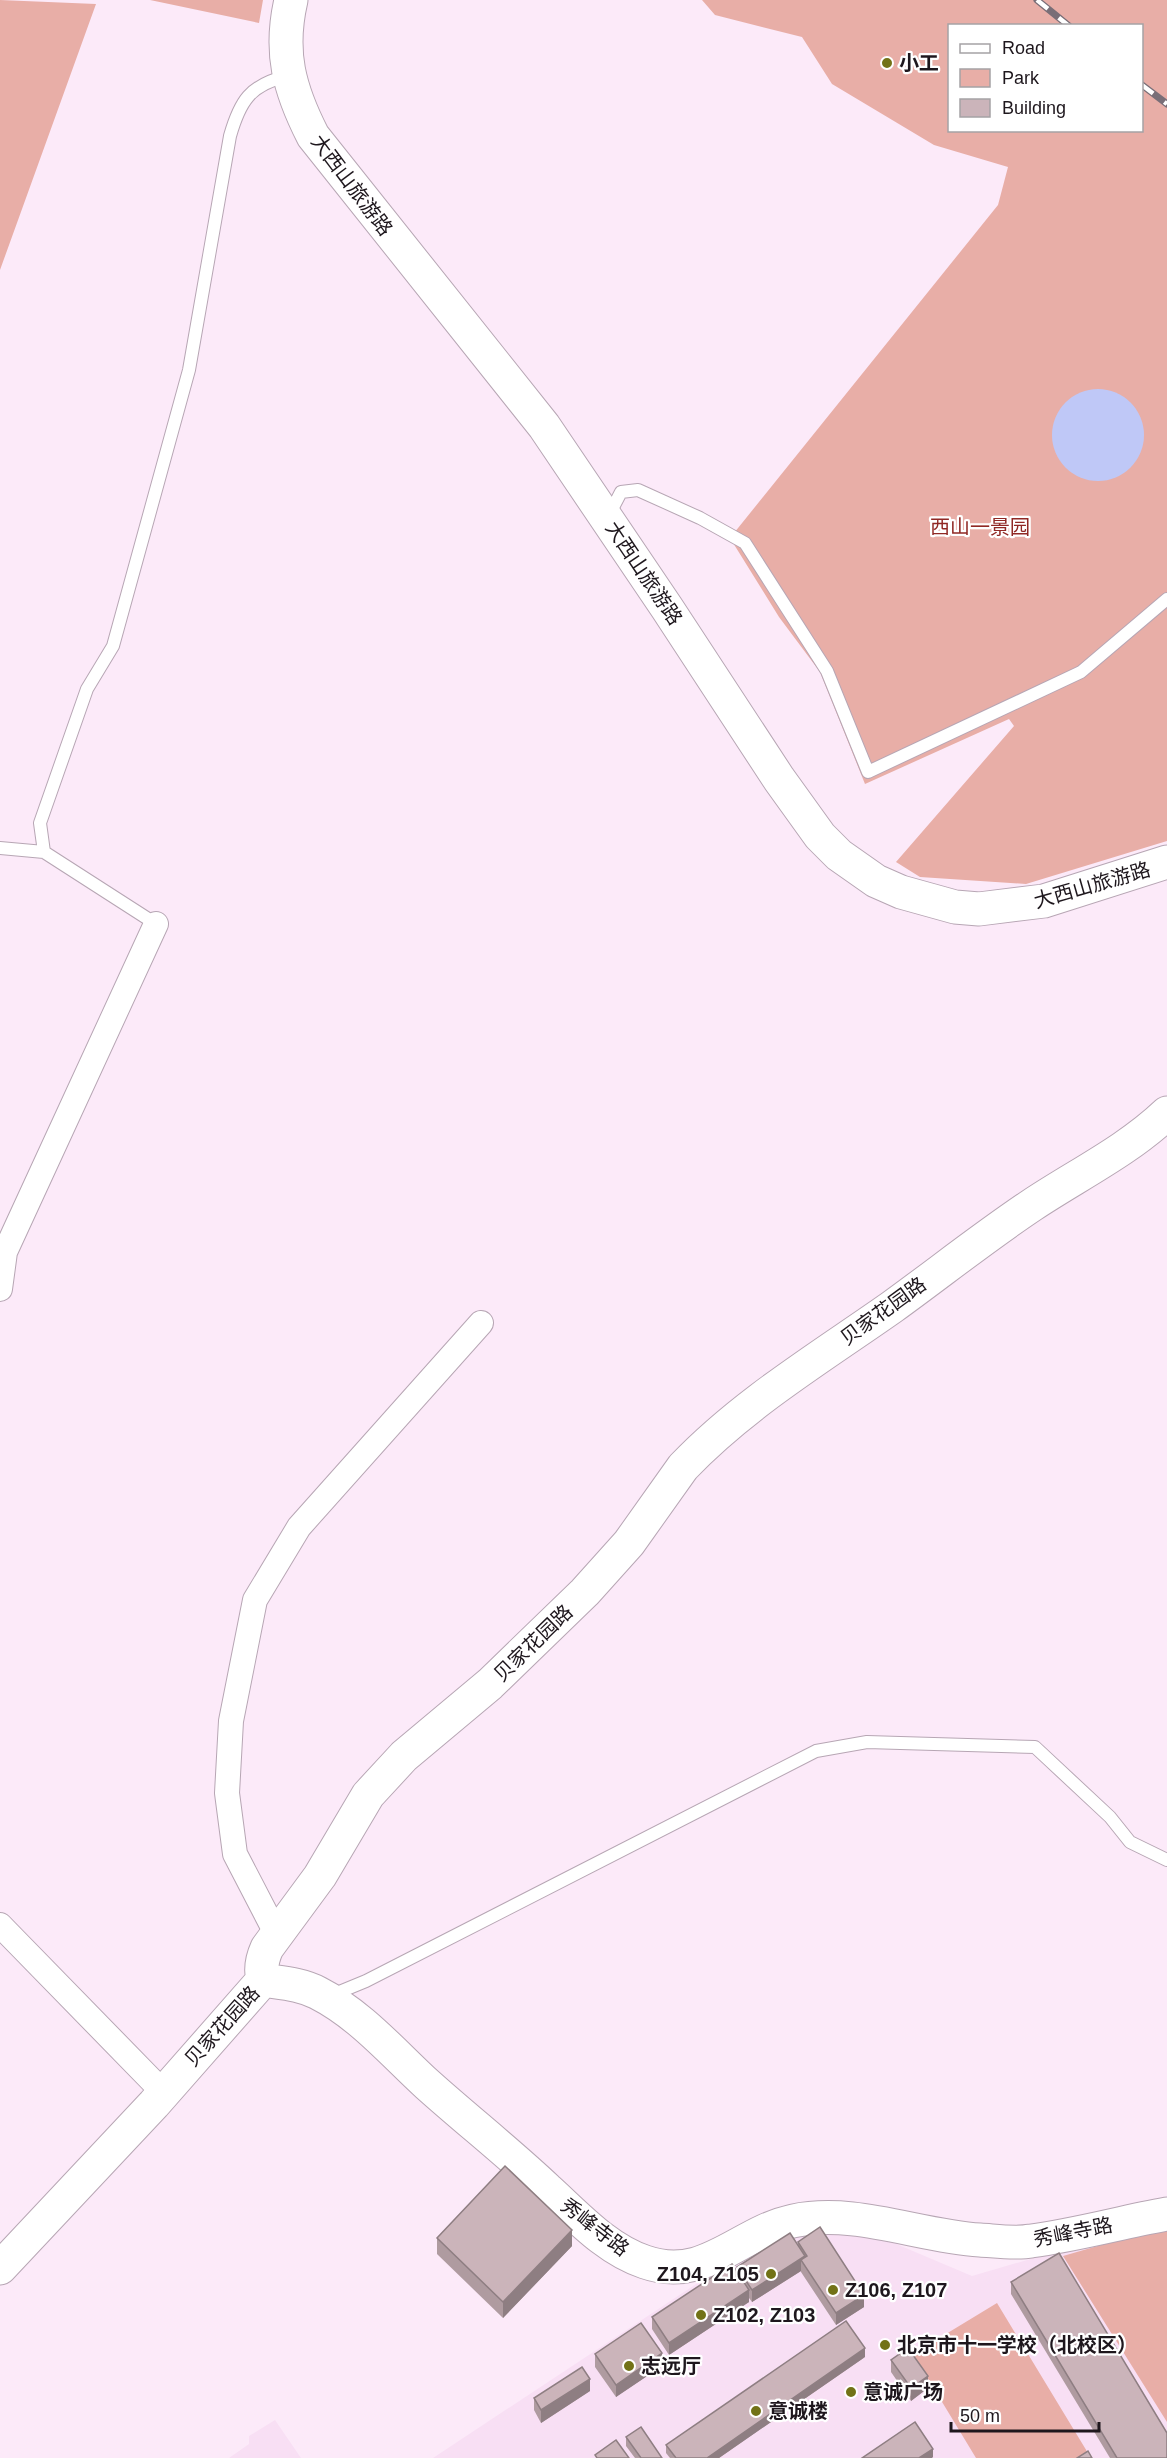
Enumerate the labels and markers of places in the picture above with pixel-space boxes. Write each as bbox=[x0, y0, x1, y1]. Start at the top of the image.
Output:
place label: 小工 bbox=[899, 52, 939, 74]
marker: 小工 bbox=[880, 56, 894, 70]
place label: Z104, Z105 bbox=[657, 2263, 759, 2285]
marker: Z104, Z105 bbox=[764, 2267, 778, 2281]
place label: Z106, Z107 bbox=[845, 2279, 947, 2301]
marker: Z106, Z107 bbox=[826, 2283, 840, 2297]
place label: Z102, Z103 bbox=[713, 2304, 815, 2326]
marker: Z102, Z103 bbox=[694, 2308, 708, 2322]
place label: 北京市十一学校（北校区） bbox=[897, 2334, 1137, 2356]
marker: 北京市十一学校（北校区） bbox=[878, 2338, 892, 2352]
place label: 志远厅 bbox=[641, 2355, 701, 2377]
marker: 志远厅 bbox=[622, 2359, 636, 2373]
place label: 意诚广场 bbox=[863, 2381, 943, 2403]
marker: 意诚广场 bbox=[844, 2385, 858, 2399]
place label: 意诚楼 bbox=[768, 2400, 828, 2422]
marker: 意诚楼 bbox=[749, 2404, 763, 2418]

